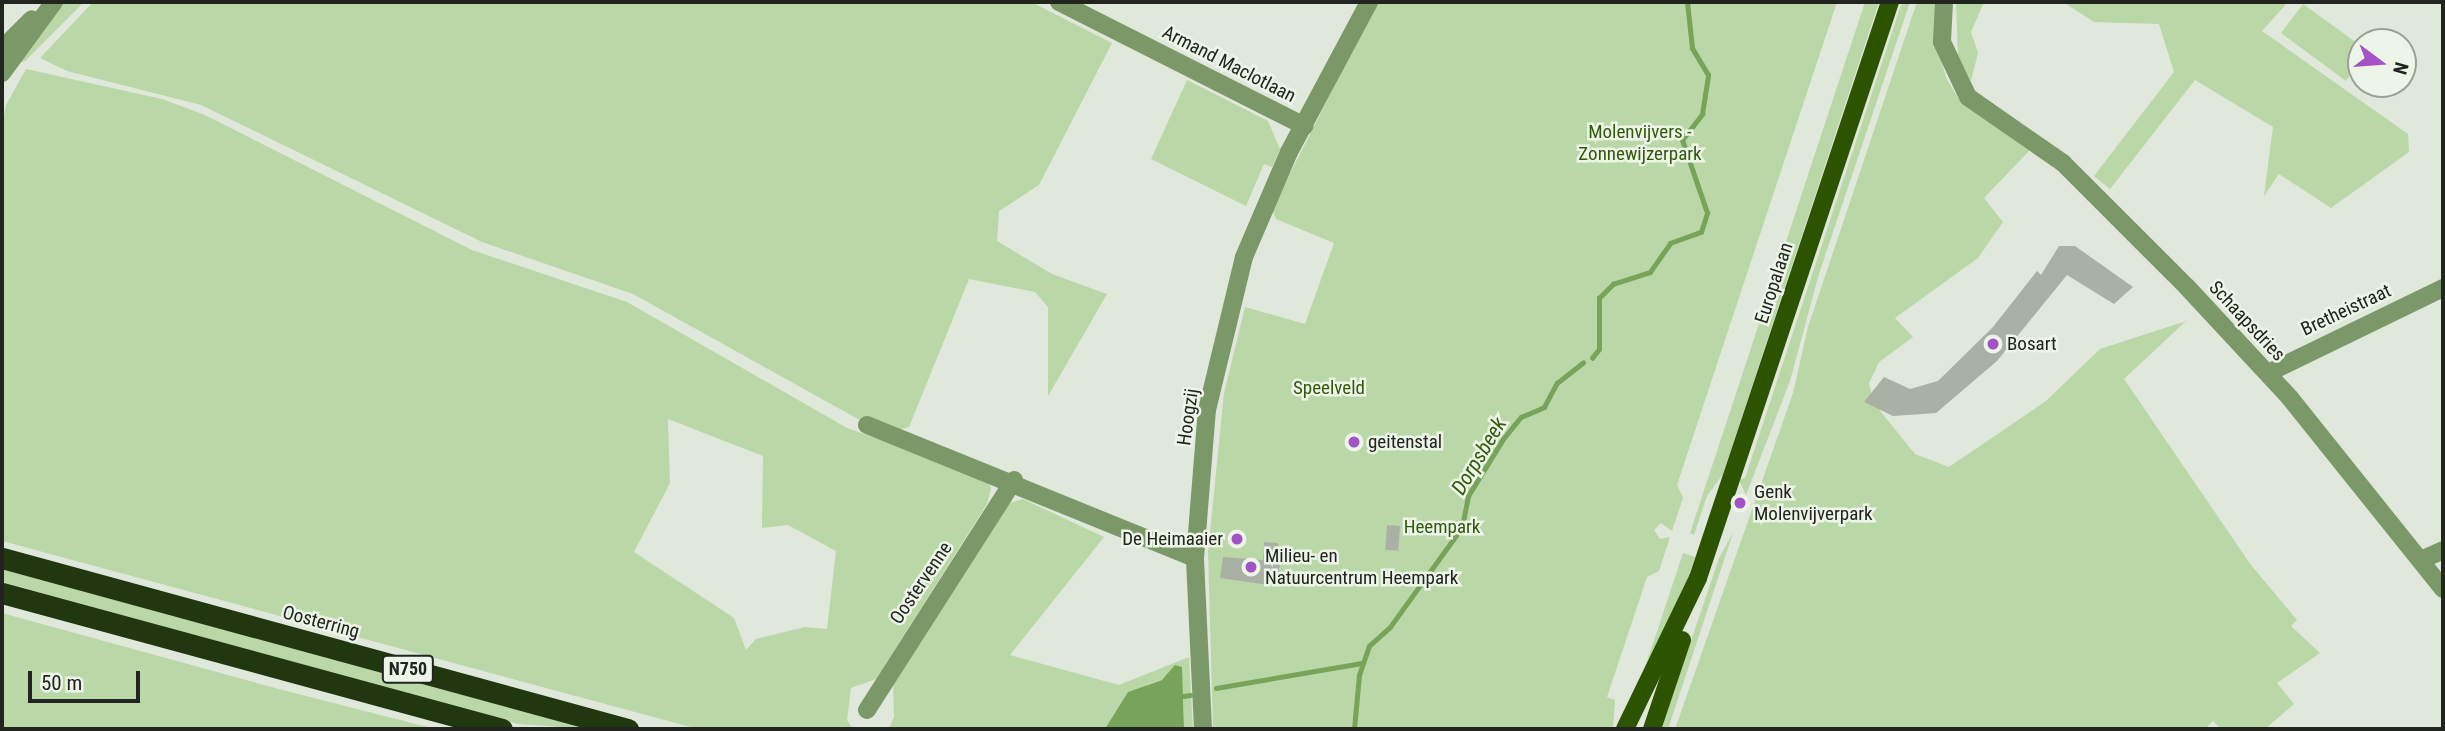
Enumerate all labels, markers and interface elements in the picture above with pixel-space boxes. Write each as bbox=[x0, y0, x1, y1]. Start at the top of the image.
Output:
street label: Armand Maclotlaan bbox=[1158, 21, 1300, 107]
north arrow bbox=[2347, 28, 2417, 98]
text: N bbox=[2388, 60, 2413, 77]
park label: Molenvijvers - Zonnewijzerpark bbox=[1578, 121, 1702, 165]
street label: Europalaan bbox=[1750, 240, 1798, 326]
street label: Schaapsdries bbox=[2204, 276, 2290, 366]
street label: Bretheistraat bbox=[2297, 279, 2395, 341]
place label: Bosart bbox=[2007, 333, 2057, 355]
marker: Bosart bbox=[1985, 336, 2001, 352]
park label: Speelveld bbox=[1293, 377, 1365, 399]
street label: Hoogzij bbox=[1173, 387, 1203, 447]
water label: Dorpsbeek bbox=[1446, 413, 1512, 499]
place label: geitenstal bbox=[1368, 431, 1442, 453]
marker: geitenstal bbox=[1346, 434, 1362, 450]
place label: Genk Molenvijverpark bbox=[1754, 481, 1873, 525]
marker: Genk Molenvijverpark bbox=[1732, 495, 1748, 511]
park label: Heempark bbox=[1404, 516, 1480, 538]
place label: De Heimaaier bbox=[1122, 528, 1223, 550]
marker: De Heimaaier bbox=[1229, 531, 1245, 547]
street label: Oostervenne bbox=[885, 538, 957, 628]
place label: Milieu- en Natuurcentrum Heempark bbox=[1265, 545, 1458, 589]
marker: Milieu- en Natuurcentrum Heempark bbox=[1243, 559, 1259, 575]
street label: Oosterring bbox=[280, 601, 362, 643]
road number: N750 bbox=[382, 654, 434, 684]
scale bar bbox=[32, 658, 144, 702]
text: 50 m bbox=[41, 671, 82, 695]

